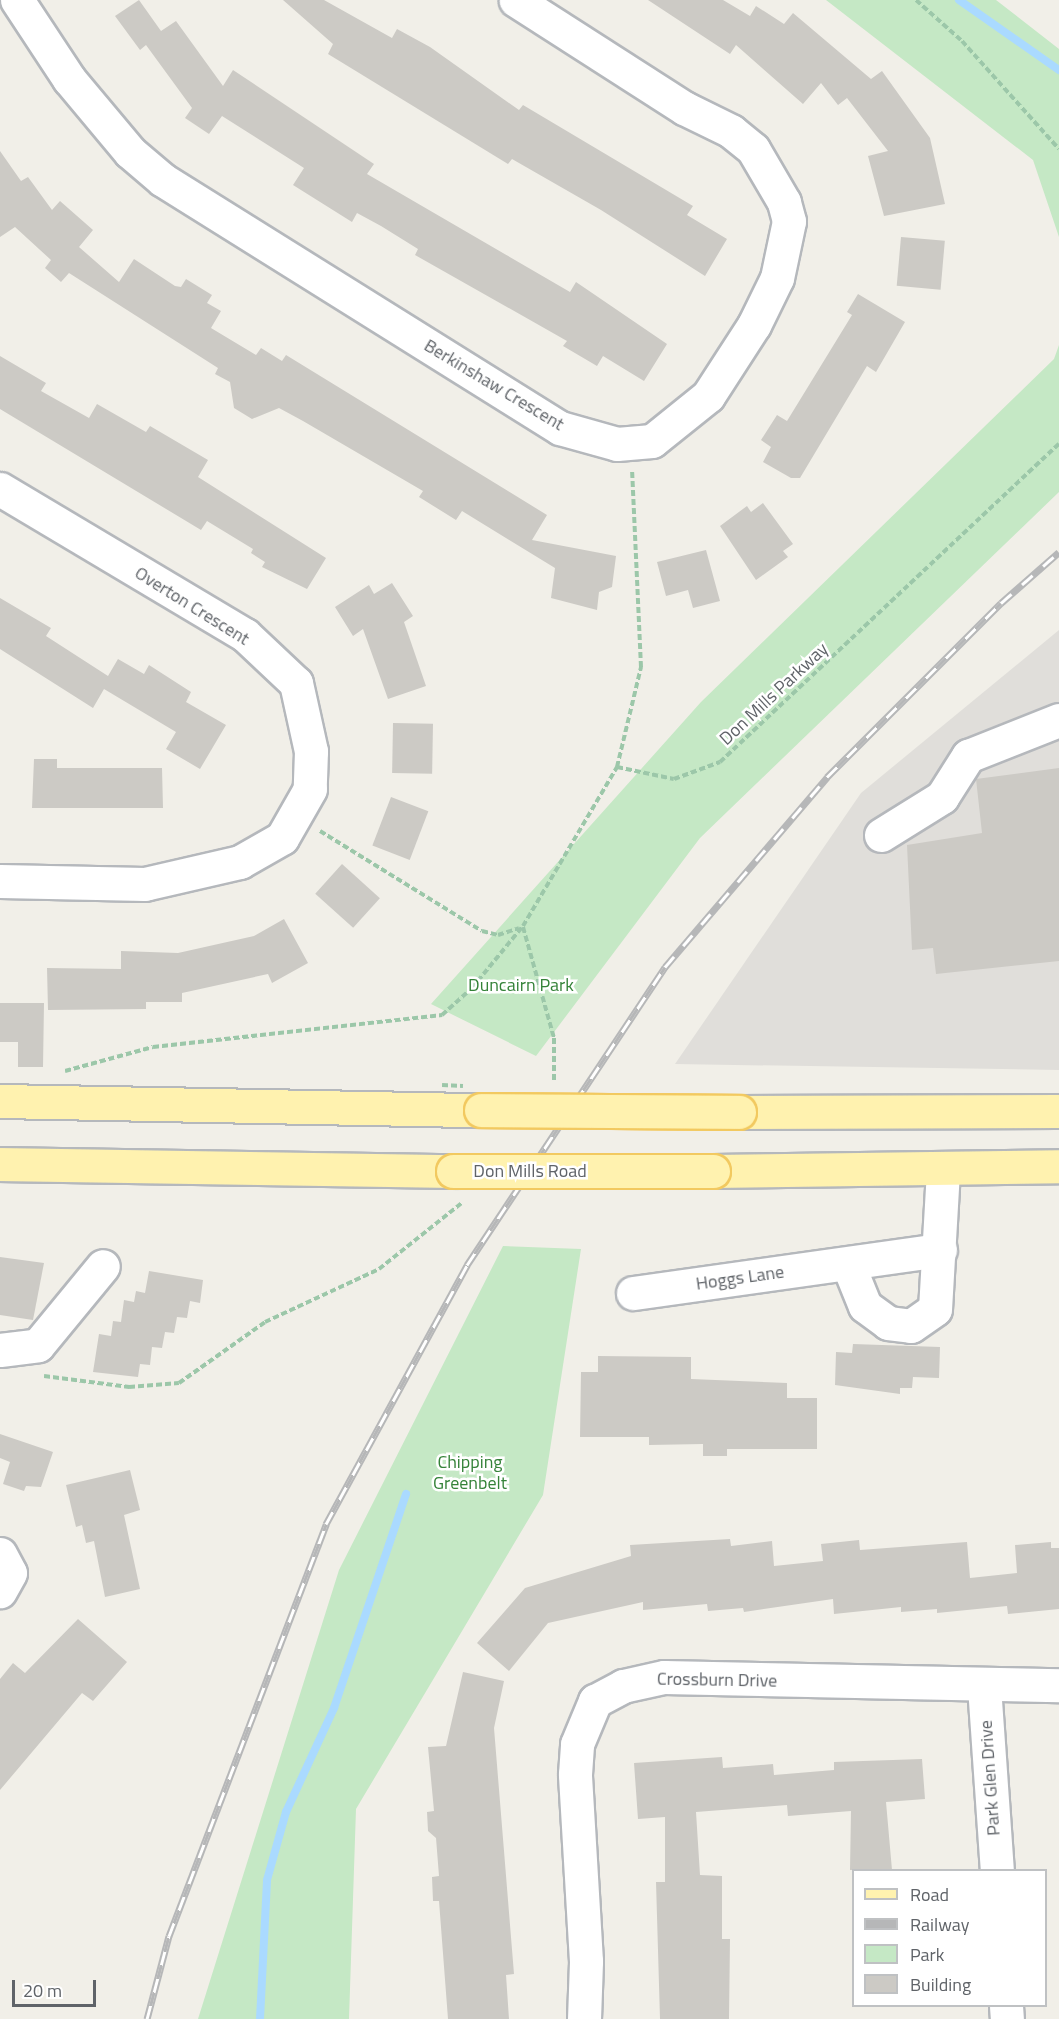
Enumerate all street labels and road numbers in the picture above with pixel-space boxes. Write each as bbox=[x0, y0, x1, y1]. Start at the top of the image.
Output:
street label: Berkinshaw Crescent bbox=[420, 335, 568, 435]
street label: Overton Crescent bbox=[131, 562, 253, 650]
street label: Don Mills Parkway bbox=[715, 638, 833, 750]
street label: Don Mills Road bbox=[473, 1160, 587, 1182]
street label: Hoggs Lane bbox=[695, 1261, 785, 1295]
street label: Crossburn Drive bbox=[657, 1668, 777, 1692]
street label: Park Glen Drive bbox=[975, 1720, 1005, 1836]

